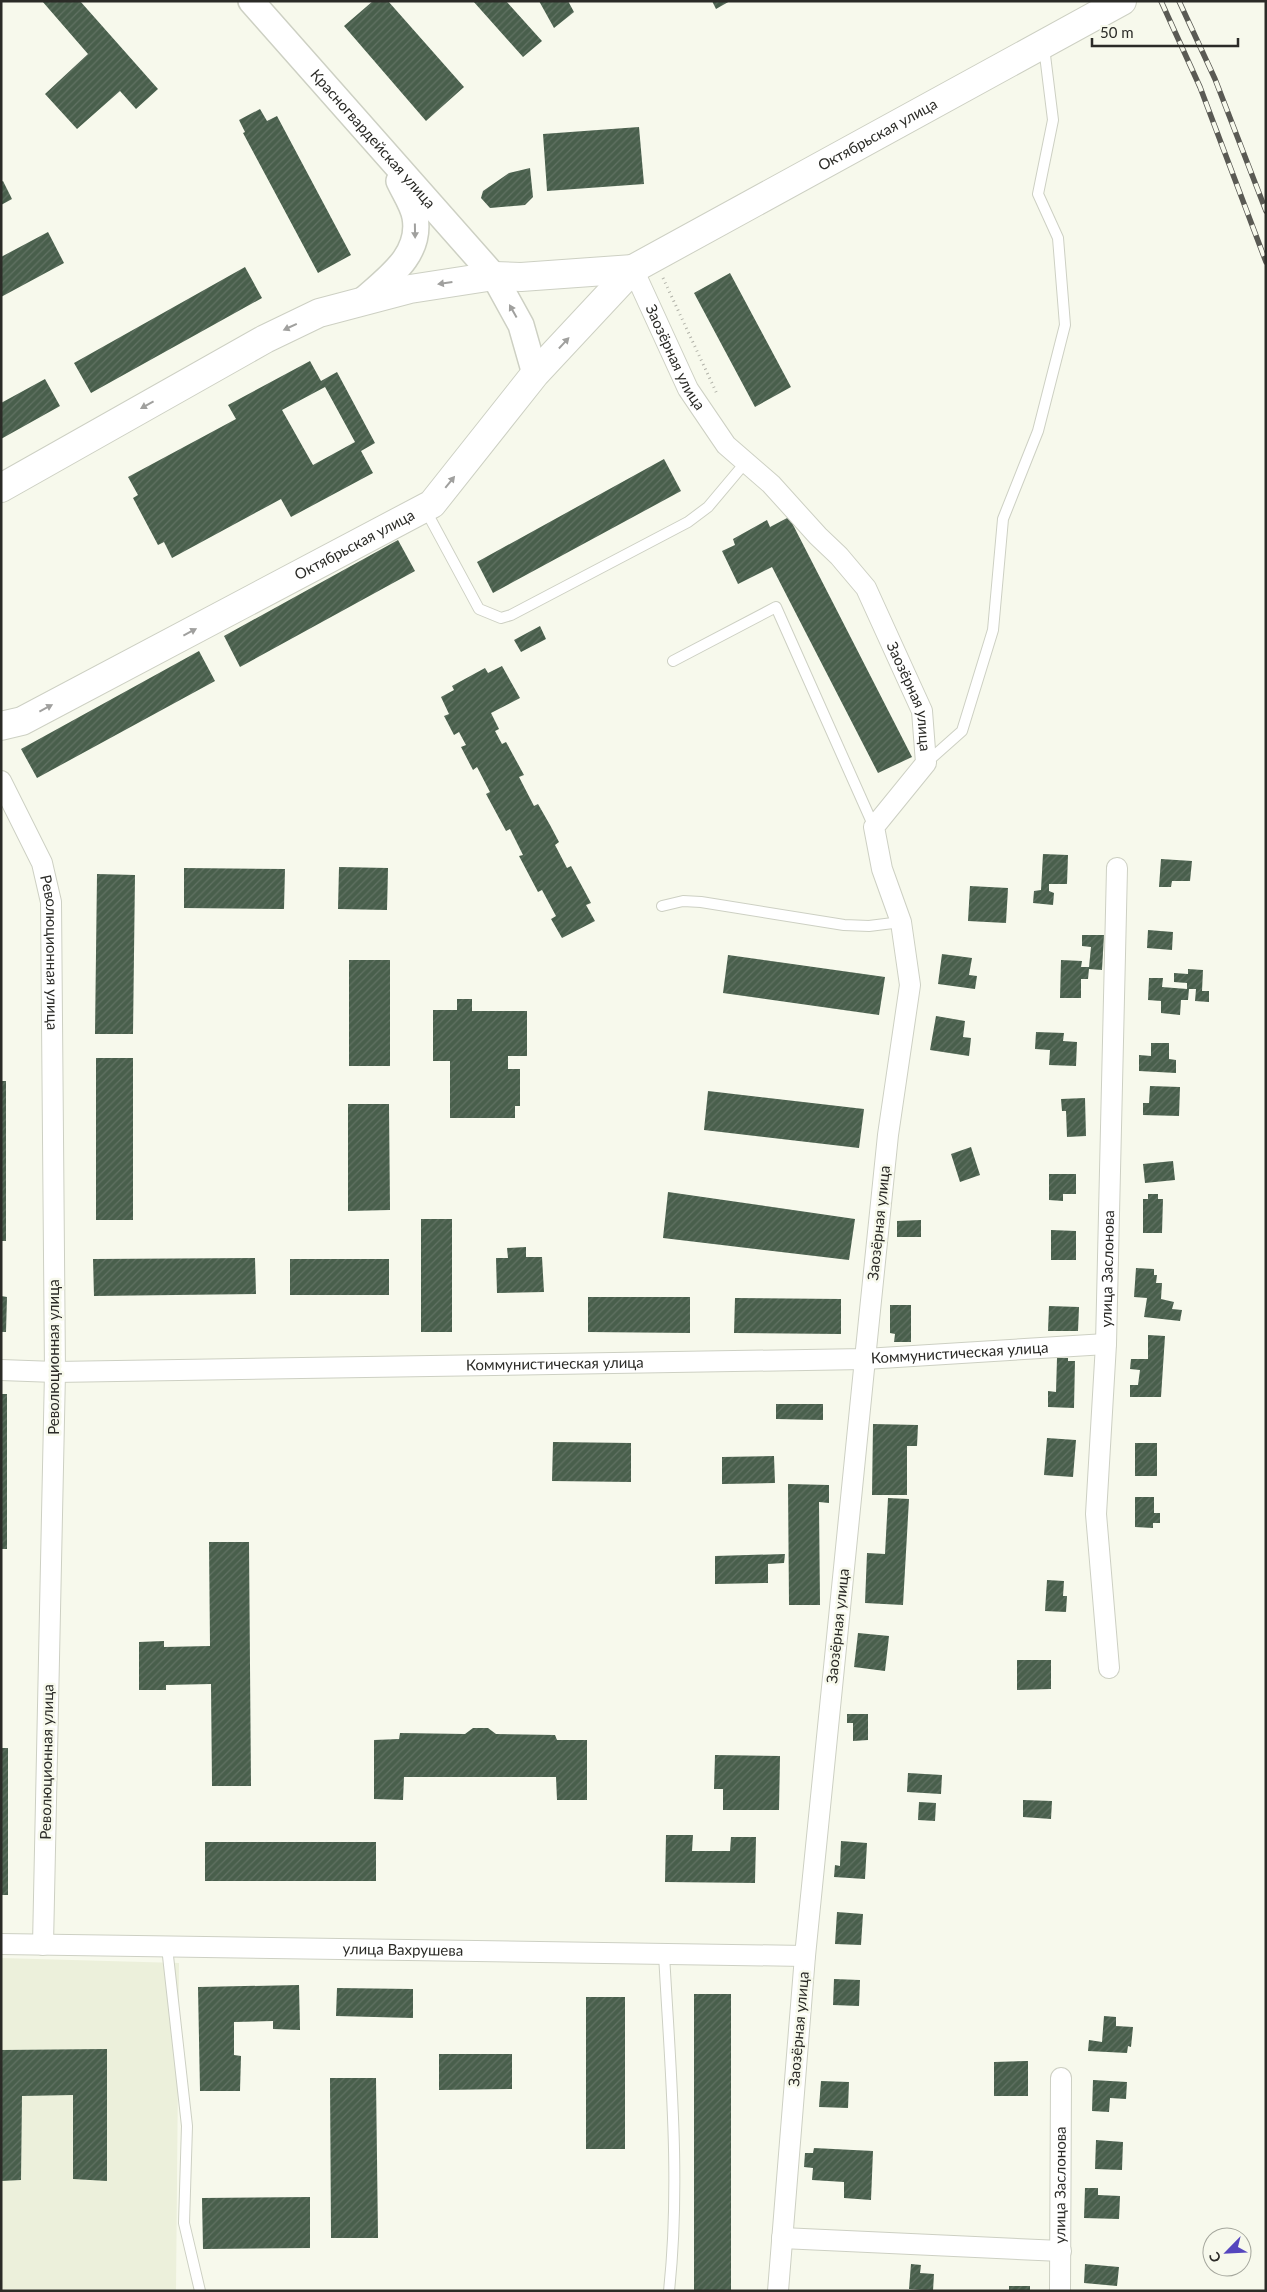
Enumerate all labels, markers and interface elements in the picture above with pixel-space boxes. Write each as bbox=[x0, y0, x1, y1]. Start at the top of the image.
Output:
scale bar bbox=[1092, 15, 1238, 47]
text: 50 m bbox=[1100, 23, 1134, 41]
street label: Красногвардейская улица bbox=[307, 65, 440, 211]
street label: Октябрьская улица bbox=[814, 94, 940, 174]
one-way arrow bbox=[411, 224, 419, 240]
one-way arrow bbox=[437, 280, 453, 288]
street label: Заозёрная улица bbox=[642, 301, 710, 413]
one-way arrow bbox=[509, 304, 517, 319]
one-way arrow bbox=[283, 323, 297, 331]
one-way arrow bbox=[558, 337, 570, 349]
one-way arrow bbox=[141, 401, 154, 410]
one-way arrow bbox=[444, 476, 455, 489]
street label: Октябрьская улица bbox=[291, 505, 417, 583]
one-way arrow bbox=[182, 628, 197, 636]
street label: Заозёрная улица bbox=[884, 638, 935, 752]
one-way arrow bbox=[39, 704, 53, 712]
street label: Революционная улица bbox=[37, 873, 62, 1030]
street label: Заозёрная улица bbox=[863, 1165, 893, 1281]
street label: улица Заслонова bbox=[1096, 1210, 1117, 1328]
street label: Революционная улица bbox=[44, 1279, 62, 1435]
street label: Коммунистическая улица bbox=[870, 1338, 1049, 1367]
street label: Коммунистическая улица bbox=[466, 1353, 644, 1373]
street label: Заозёрная улица bbox=[822, 1568, 852, 1684]
street label: Революционная улица bbox=[36, 1684, 56, 1840]
street label: улица Вахрушева bbox=[343, 1939, 463, 1959]
street label: Заозёрная улица bbox=[784, 1971, 812, 2087]
street label: улица Заслонова bbox=[1050, 2126, 1069, 2244]
north arrow bbox=[1202, 2227, 1252, 2277]
text: С bbox=[1205, 2249, 1224, 2265]

